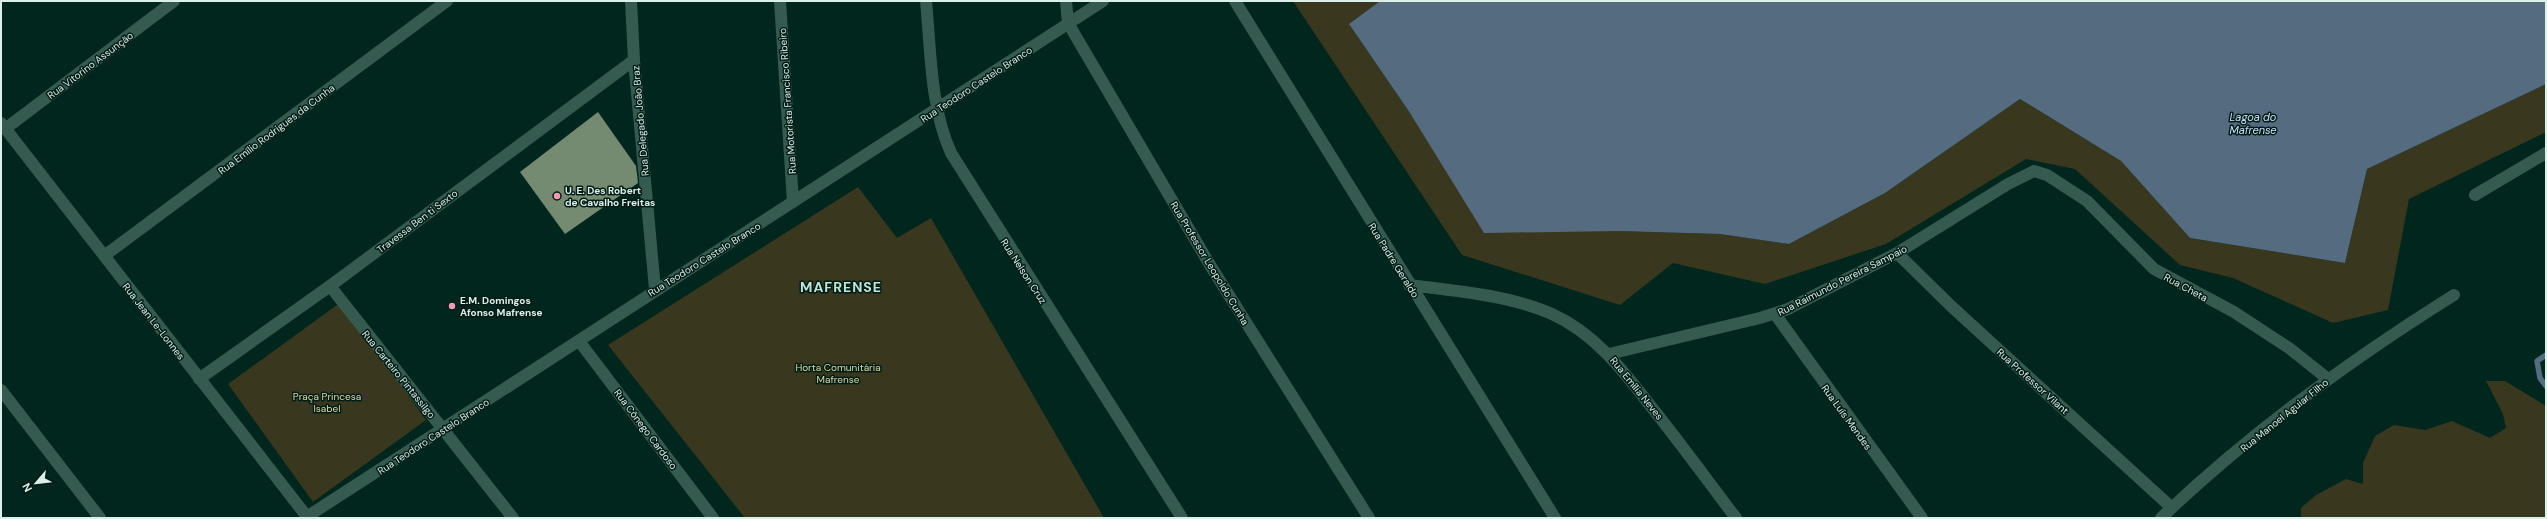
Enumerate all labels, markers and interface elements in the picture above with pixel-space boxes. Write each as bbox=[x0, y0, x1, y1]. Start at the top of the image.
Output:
street label: Rua Motorista Francisco Ribeiro bbox=[776, 27, 799, 174]
street label: Rua Vitorino Assunção bbox=[45, 29, 136, 102]
street label: Rua Teodoro Castelo Branco bbox=[918, 43, 1035, 125]
street label: Rua Delegado João Braz bbox=[629, 65, 652, 177]
street label: Rua Emílio Rodrigues da Cunha bbox=[215, 81, 337, 177]
water label: Lagoa do Mafrense bbox=[2229, 110, 2277, 137]
place label: U. E. Des Robert de Cavalho Freitas bbox=[565, 184, 655, 209]
street label: Travessa Ben ti Sexto bbox=[374, 187, 460, 256]
marker: U. E. Des Robert de Cavalho Freitas bbox=[552, 191, 562, 201]
street label: Rua Professor Leopoldo Cunha bbox=[1167, 199, 1252, 327]
street label: Rua Teodoro Castelo Branco bbox=[645, 219, 763, 300]
street label: Rua Padre Geraldo bbox=[1365, 220, 1422, 300]
street label: Rua Nelson Cruz bbox=[998, 236, 1050, 307]
street label: Rua Raimundo Pereira Sampaio bbox=[1775, 242, 1909, 319]
street label: Rua Cheta bbox=[2162, 271, 2210, 304]
district label: MAFRENSE bbox=[800, 278, 882, 296]
street label: Rua Jean Le-Lonnes bbox=[120, 280, 188, 362]
place label: E.M. Domingos Afonso Mafrense bbox=[460, 294, 543, 319]
marker: E.M. Domingos Afonso Mafrense bbox=[447, 301, 457, 311]
street label: Rua Carteiro Pintassilgo bbox=[359, 328, 438, 421]
street label: Rua Professor Vilant bbox=[1994, 346, 2071, 417]
street label: Rua Emília Neves bbox=[1607, 354, 1666, 422]
park label: Horta Comunitária Mafrense bbox=[795, 361, 881, 386]
street label: Rua Manoel Aguiar Filho bbox=[2238, 376, 2331, 455]
street label: Rua Luís Mendes bbox=[1819, 382, 1875, 452]
street label: Rua Cônego Cardoso bbox=[611, 386, 680, 472]
park label: Praça Princesa Isabel bbox=[293, 390, 361, 415]
street label: Rua Teodoro Castelo Branco bbox=[375, 395, 492, 477]
north arrow bbox=[16, 463, 56, 503]
text: N bbox=[19, 481, 35, 495]

